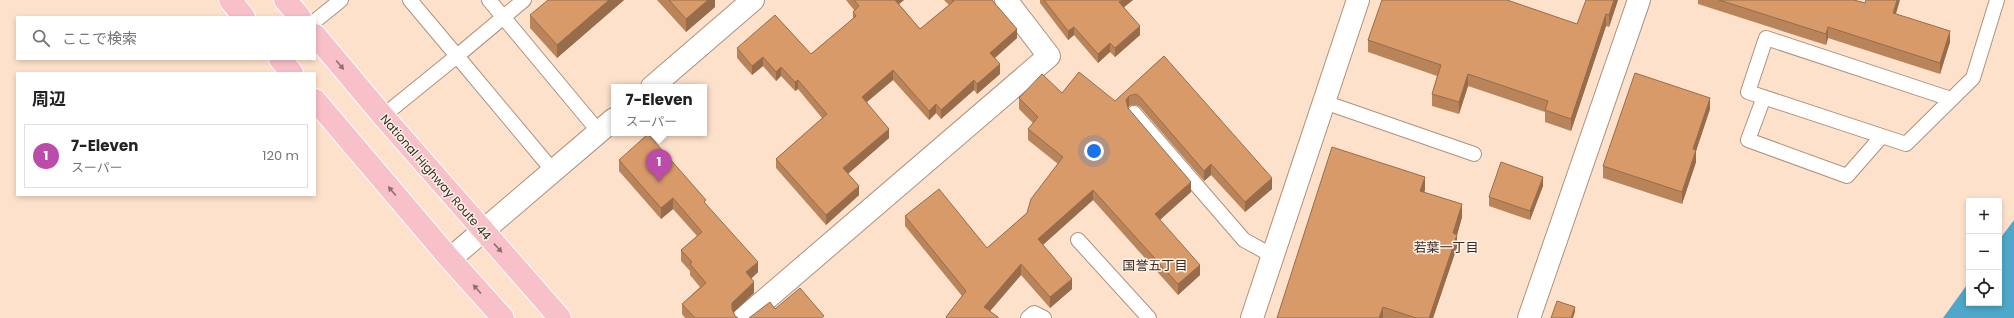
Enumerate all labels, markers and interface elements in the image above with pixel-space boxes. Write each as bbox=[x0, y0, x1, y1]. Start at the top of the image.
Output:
search box bbox=[16, 16, 316, 60]
icon: search bbox=[30, 27, 52, 49]
text: ここで検索 bbox=[62, 28, 137, 49]
one-way arrow bbox=[336, 59, 345, 70]
popup bbox=[611, 84, 707, 136]
text: 周辺 bbox=[32, 87, 66, 111]
text: 7-Eleven bbox=[625, 89, 693, 110]
street label: National Highway Route 44 bbox=[377, 111, 496, 244]
text: スーパー bbox=[625, 112, 677, 131]
text: 7-Eleven bbox=[71, 135, 138, 156]
your location bbox=[1084, 141, 1104, 161]
text: 1 bbox=[44, 146, 48, 165]
text: 120 m bbox=[262, 146, 299, 165]
pin: 1 bbox=[646, 149, 672, 182]
text: スーパー bbox=[71, 158, 123, 177]
one-way arrow bbox=[387, 185, 396, 196]
map controls bbox=[1966, 198, 2002, 306]
button: + bbox=[1966, 198, 2002, 234]
button: − bbox=[1966, 234, 2002, 270]
district label: 若葉一丁目 bbox=[1413, 238, 1479, 257]
one-way arrow bbox=[493, 243, 503, 253]
district label: 国誉五丁目 bbox=[1122, 256, 1188, 275]
button: locate bbox=[1966, 270, 2002, 306]
one-way arrow bbox=[472, 284, 482, 294]

